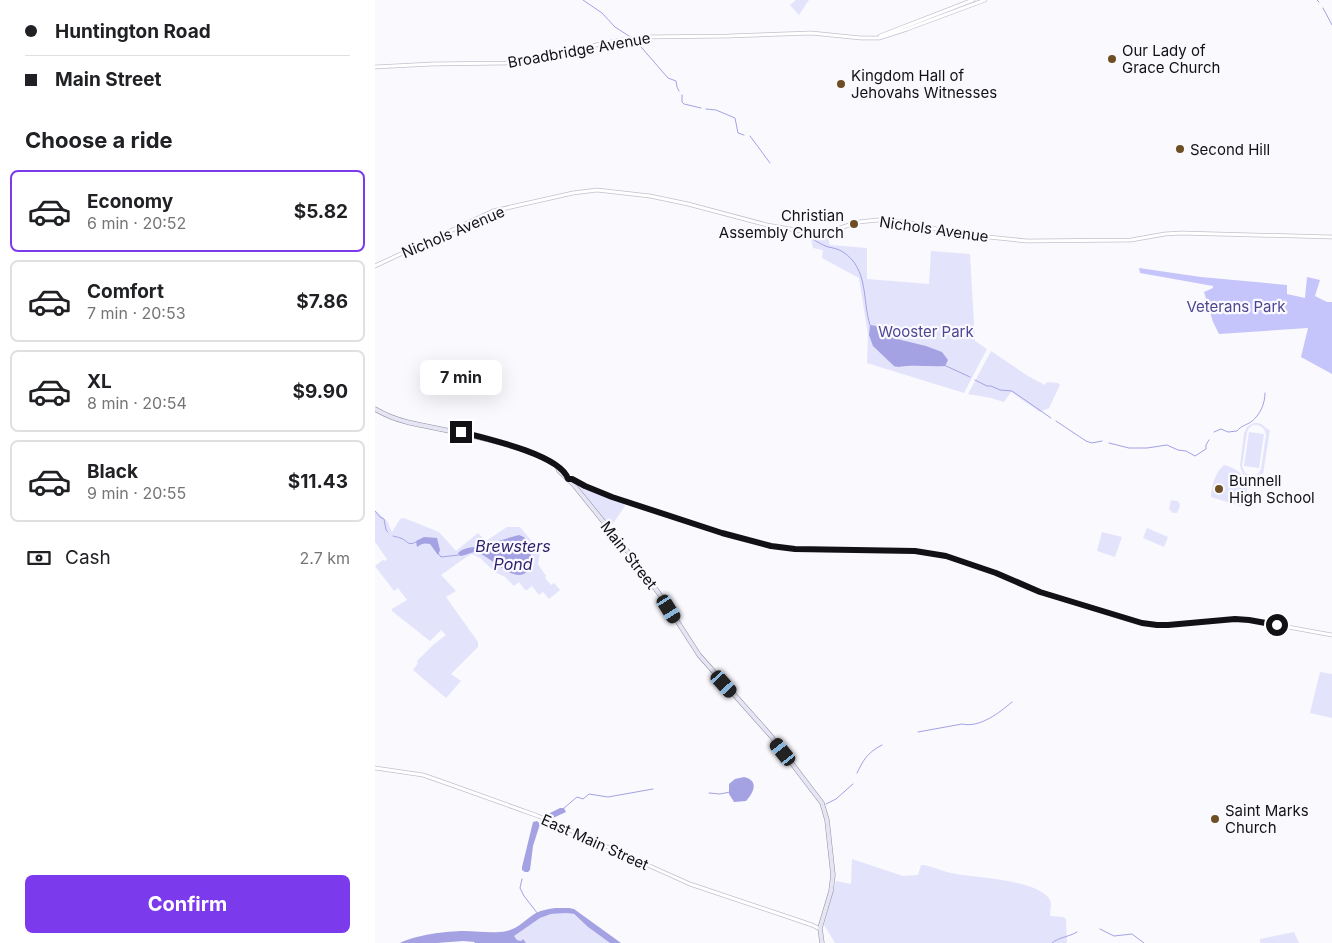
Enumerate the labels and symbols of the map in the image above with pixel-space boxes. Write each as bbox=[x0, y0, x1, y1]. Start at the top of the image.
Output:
street label: Broadbridge Avenue bbox=[506, 28, 652, 72]
place label: Our Lady of Grace Church bbox=[1122, 41, 1220, 77]
marker: Our Lady of Grace Church bbox=[1106, 53, 1118, 65]
place label: Kingdom Hall of Jehovahs Witnesses bbox=[851, 66, 997, 102]
marker: Kingdom Hall of Jehovahs Witnesses bbox=[835, 78, 847, 90]
place label: Second Hill bbox=[1190, 140, 1270, 159]
marker: Second Hill bbox=[1174, 143, 1186, 155]
street label: Nichols Avenue bbox=[399, 202, 507, 262]
place label: Christian Assembly Church bbox=[719, 206, 844, 242]
street label: Nichols Avenue bbox=[878, 212, 990, 246]
marker: Christian Assembly Church bbox=[848, 218, 860, 230]
park label: Veterans Park bbox=[1186, 297, 1286, 316]
park label: Wooster Park bbox=[878, 322, 974, 341]
callout: 7 min bbox=[420, 360, 502, 394]
route end bbox=[450, 421, 472, 443]
place label: Bunnell High School bbox=[1229, 471, 1315, 507]
marker: Bunnell High School bbox=[1213, 483, 1225, 495]
street label: Main Street bbox=[597, 517, 661, 593]
water label: Brewsters Pond bbox=[475, 536, 551, 574]
car bbox=[654, 592, 683, 626]
route start bbox=[1266, 614, 1288, 636]
car bbox=[708, 668, 739, 700]
car bbox=[767, 736, 798, 768]
place label: Saint Marks Church bbox=[1225, 801, 1309, 837]
street label: East Main Street bbox=[538, 810, 652, 874]
marker: Saint Marks Church bbox=[1209, 813, 1221, 825]

